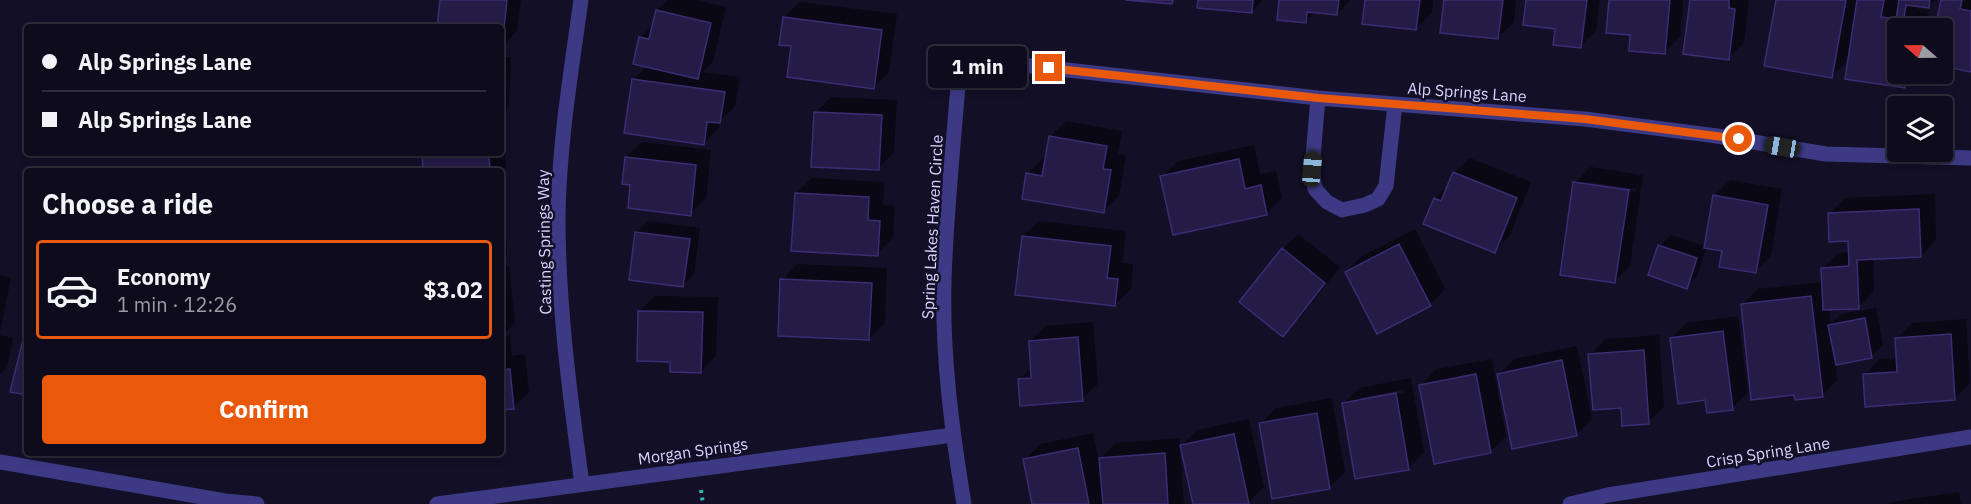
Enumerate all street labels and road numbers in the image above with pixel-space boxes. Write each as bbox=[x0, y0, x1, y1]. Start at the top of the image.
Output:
street label: Alp Springs Lane bbox=[1407, 78, 1528, 106]
street label: Spring Lakes Haven Circle bbox=[917, 134, 947, 320]
street label: Casting Springs Way bbox=[533, 169, 555, 315]
street label: Crisp Spring Lane bbox=[1705, 432, 1831, 472]
street label: Morgan Springs bbox=[637, 433, 749, 469]

